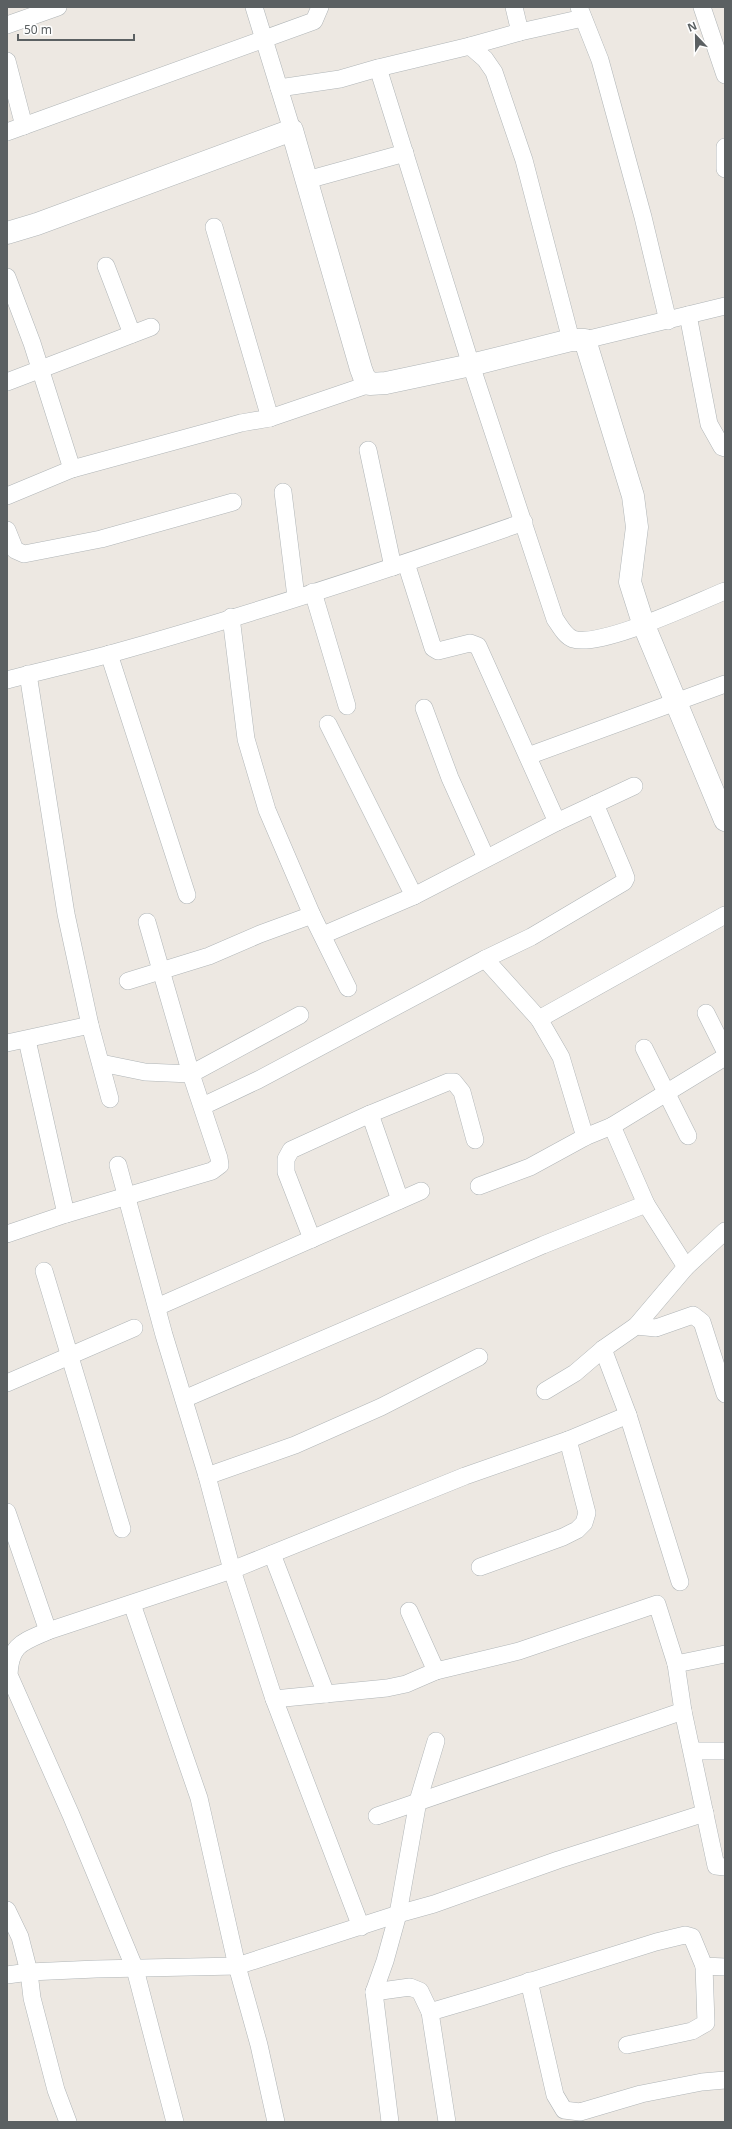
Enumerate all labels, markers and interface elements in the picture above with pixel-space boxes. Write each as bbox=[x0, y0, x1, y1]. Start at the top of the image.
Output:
scale bar bbox=[18, 16, 134, 42]
north arrow bbox=[676, 16, 716, 56]
text: N bbox=[685, 18, 699, 35]
text: 50 m bbox=[24, 21, 52, 38]

